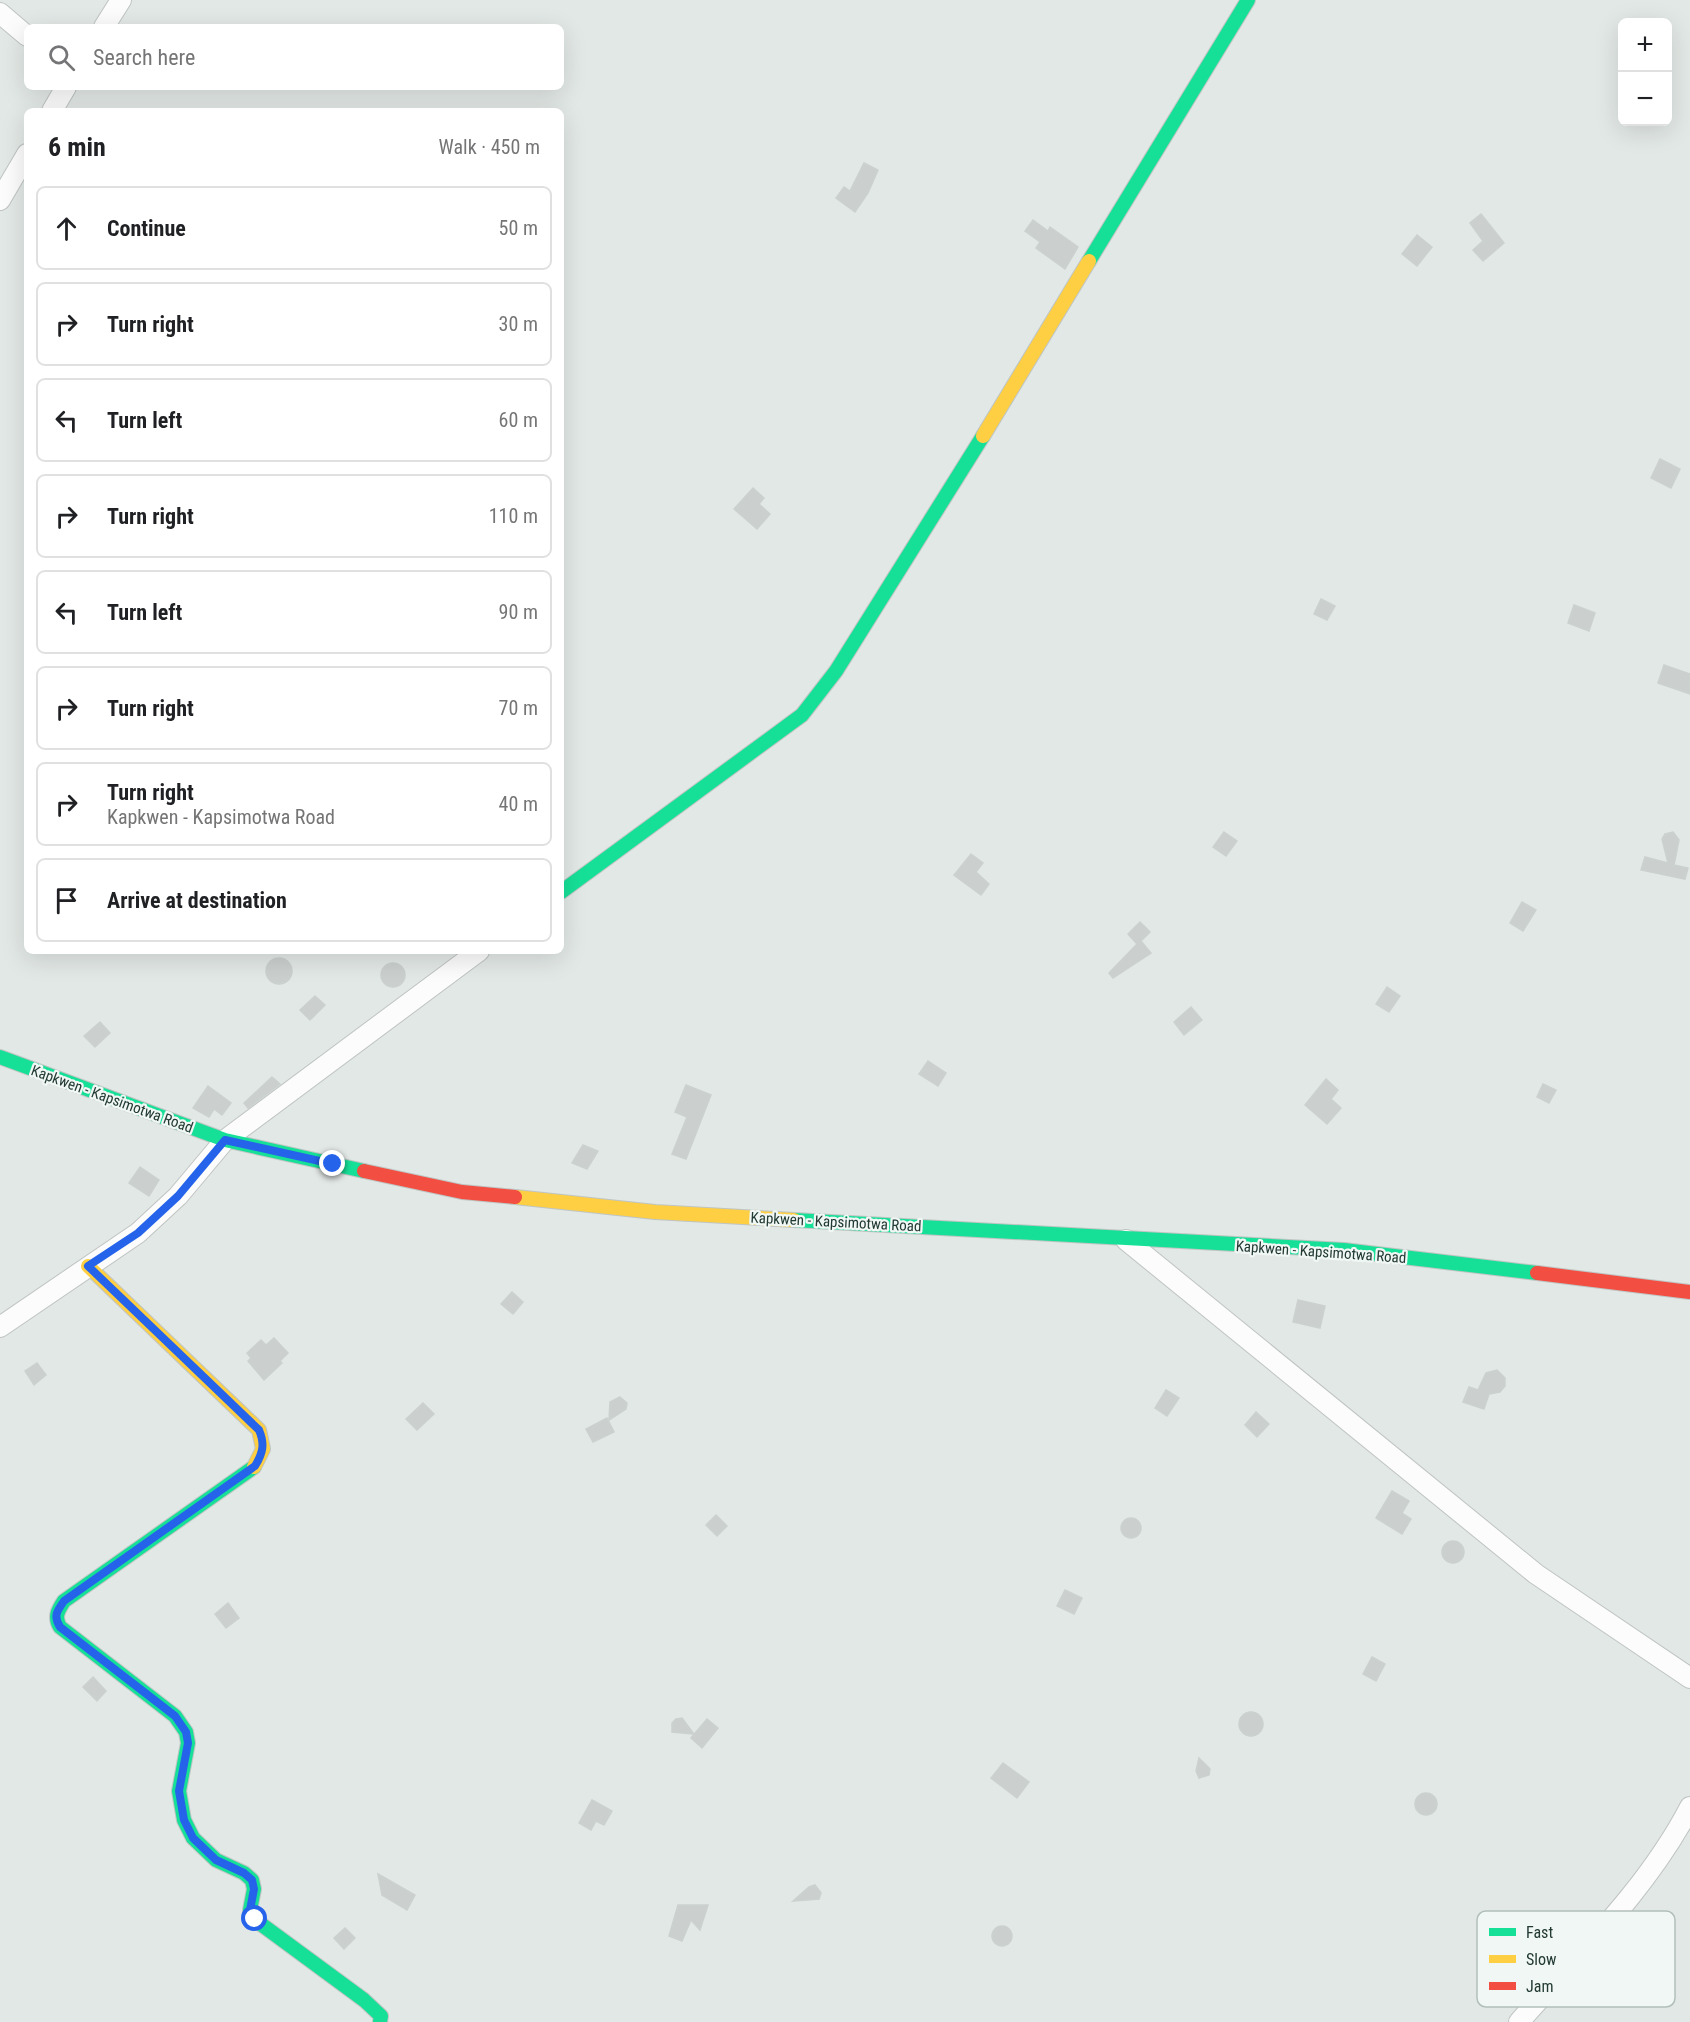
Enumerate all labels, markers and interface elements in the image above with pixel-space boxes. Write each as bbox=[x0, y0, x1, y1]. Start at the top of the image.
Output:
map controls bbox=[1618, 18, 1672, 126]
button: + bbox=[1618, 18, 1672, 72]
search box bbox=[24, 24, 564, 90]
icon: search bbox=[45, 41, 78, 74]
text: Search here bbox=[93, 45, 195, 70]
button: − bbox=[1618, 72, 1672, 126]
text: 6 min bbox=[48, 132, 106, 162]
text: Walk · 450 m bbox=[439, 135, 540, 159]
icon: ahead bbox=[50, 212, 83, 245]
text: Continue bbox=[107, 216, 186, 241]
text: 50 m bbox=[499, 216, 538, 240]
icon: right bbox=[50, 308, 83, 341]
text: Turn right bbox=[107, 312, 194, 337]
text: 30 m bbox=[499, 312, 538, 336]
icon: left bbox=[50, 404, 83, 437]
text: Turn left bbox=[107, 408, 182, 433]
text: 60 m bbox=[499, 408, 538, 432]
icon: right bbox=[50, 500, 83, 533]
text: Turn right bbox=[107, 504, 194, 529]
text: 110 m bbox=[489, 504, 538, 528]
icon: left bbox=[50, 596, 83, 629]
text: Turn left bbox=[107, 600, 182, 625]
text: 90 m bbox=[499, 600, 538, 624]
icon: right bbox=[50, 692, 83, 725]
text: Turn right bbox=[107, 696, 194, 721]
text: 70 m bbox=[499, 696, 538, 720]
text: Turn right bbox=[107, 780, 194, 805]
icon: right bbox=[50, 788, 83, 821]
text: 40 m bbox=[499, 792, 538, 816]
text: Kapkwen - Kapsimotwa Road bbox=[107, 805, 335, 829]
icon: arrive bbox=[50, 884, 83, 917]
text: Arrive at destination bbox=[107, 888, 287, 913]
street label: Kapkwen - Kapsimotwa Road bbox=[29, 1061, 195, 1137]
route end bbox=[319, 1150, 345, 1176]
street label: Kapkwen - Kapsimotwa Road bbox=[750, 1209, 922, 1235]
street label: Kapkwen - Kapsimotwa Road bbox=[1235, 1237, 1407, 1267]
route start bbox=[241, 1905, 267, 1931]
legend bbox=[1477, 1911, 1675, 2007]
text: Fast bbox=[1526, 1923, 1553, 1942]
text: Slow bbox=[1526, 1950, 1556, 1969]
text: Jam bbox=[1526, 1977, 1553, 1996]

